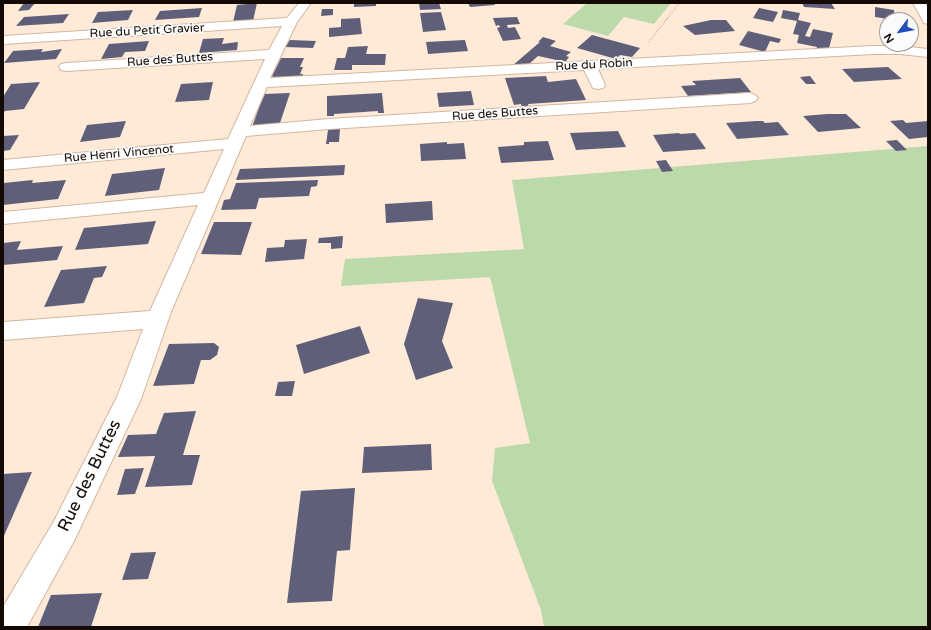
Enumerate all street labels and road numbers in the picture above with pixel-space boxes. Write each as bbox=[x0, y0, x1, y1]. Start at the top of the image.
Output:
street label: Rue du Petit Gravier bbox=[89, 21, 205, 41]
street label: Rue des Buttes bbox=[127, 50, 213, 70]
street label: Rue du Robin bbox=[555, 56, 633, 74]
street label: Rue des Buttes bbox=[452, 104, 538, 124]
street label: Rue Henri Vincenot bbox=[63, 142, 175, 166]
street label: Rue des Buttes bbox=[54, 417, 126, 535]

